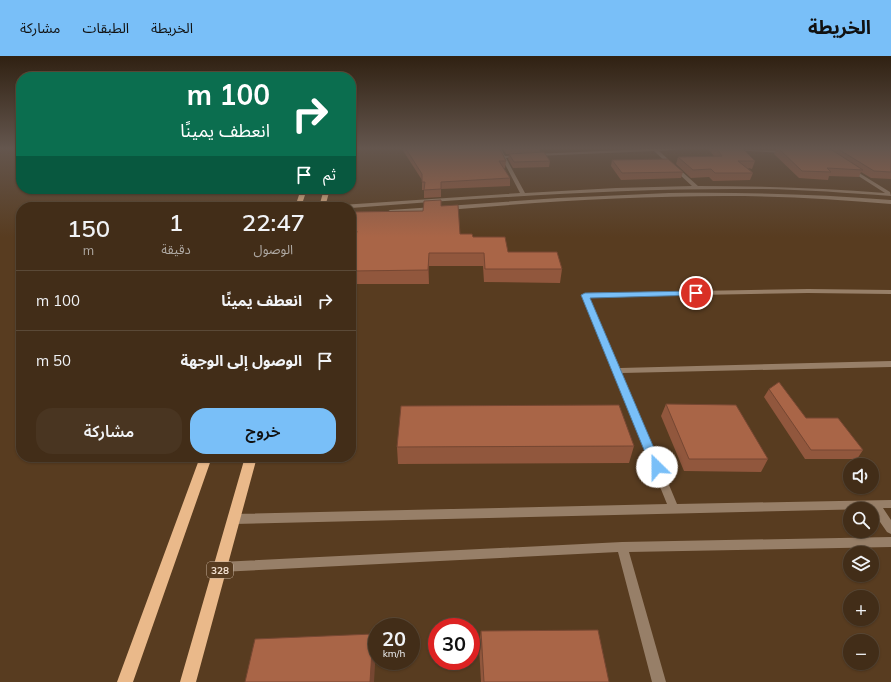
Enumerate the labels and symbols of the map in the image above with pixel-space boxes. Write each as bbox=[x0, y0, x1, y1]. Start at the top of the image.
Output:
pin bbox=[679, 276, 713, 310]
position arrow bbox=[636, 446, 678, 488]
road number: 328 bbox=[207, 562, 233, 578]
speed limit sign: 30 bbox=[428, 618, 480, 670]

